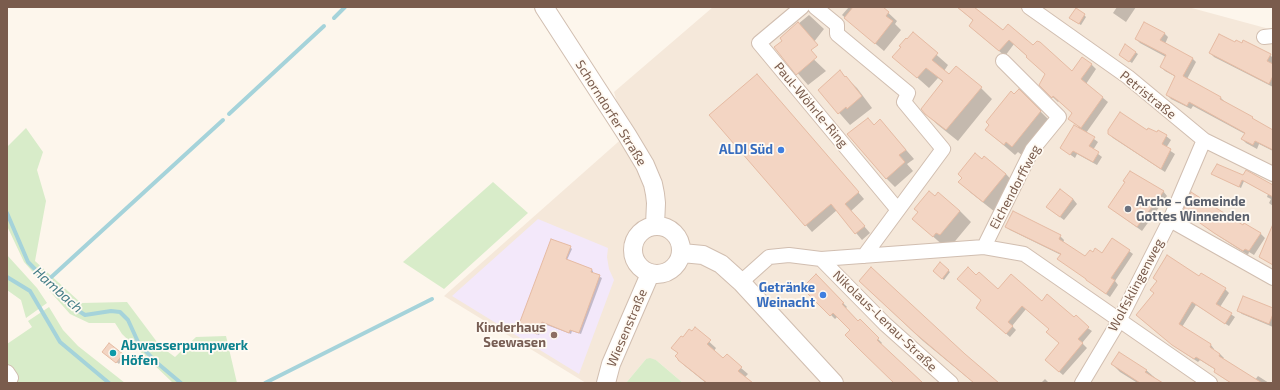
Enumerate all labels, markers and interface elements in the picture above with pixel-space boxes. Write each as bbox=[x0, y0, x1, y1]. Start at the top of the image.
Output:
street label: Schorndorfer Straße bbox=[572, 57, 650, 169]
street label: Paul-Wöhrle-Ring bbox=[771, 59, 851, 151]
street label: Petristraße bbox=[1117, 68, 1179, 122]
place label: ALDI Süd bbox=[719, 142, 773, 158]
street label: Eichendorffweg bbox=[986, 142, 1044, 232]
marker: ALDI Süd bbox=[776, 145, 786, 155]
place label: Arche – Gemeinde Gottes Winnenden bbox=[1136, 194, 1250, 225]
marker: Arche – Gemeinde Gottes Winnenden bbox=[1123, 204, 1133, 214]
street label: Wolfsklingenweg bbox=[1105, 236, 1167, 334]
water label: Hambach bbox=[30, 264, 86, 316]
street label: Nikolaus-Lenau-Straße bbox=[830, 267, 940, 375]
place label: Getränke Weinacht bbox=[757, 280, 815, 311]
street label: Wiesenstraße bbox=[604, 287, 650, 369]
marker: Getränke Weinacht bbox=[818, 290, 828, 300]
place label: Kinderhaus Seewasen bbox=[476, 320, 546, 351]
marker: Kinderhaus Seewasen bbox=[549, 330, 559, 340]
place label: Abwasserpumpwerk Höfen bbox=[121, 338, 248, 369]
marker: Abwasserpumpwerk Höfen bbox=[108, 348, 118, 358]

